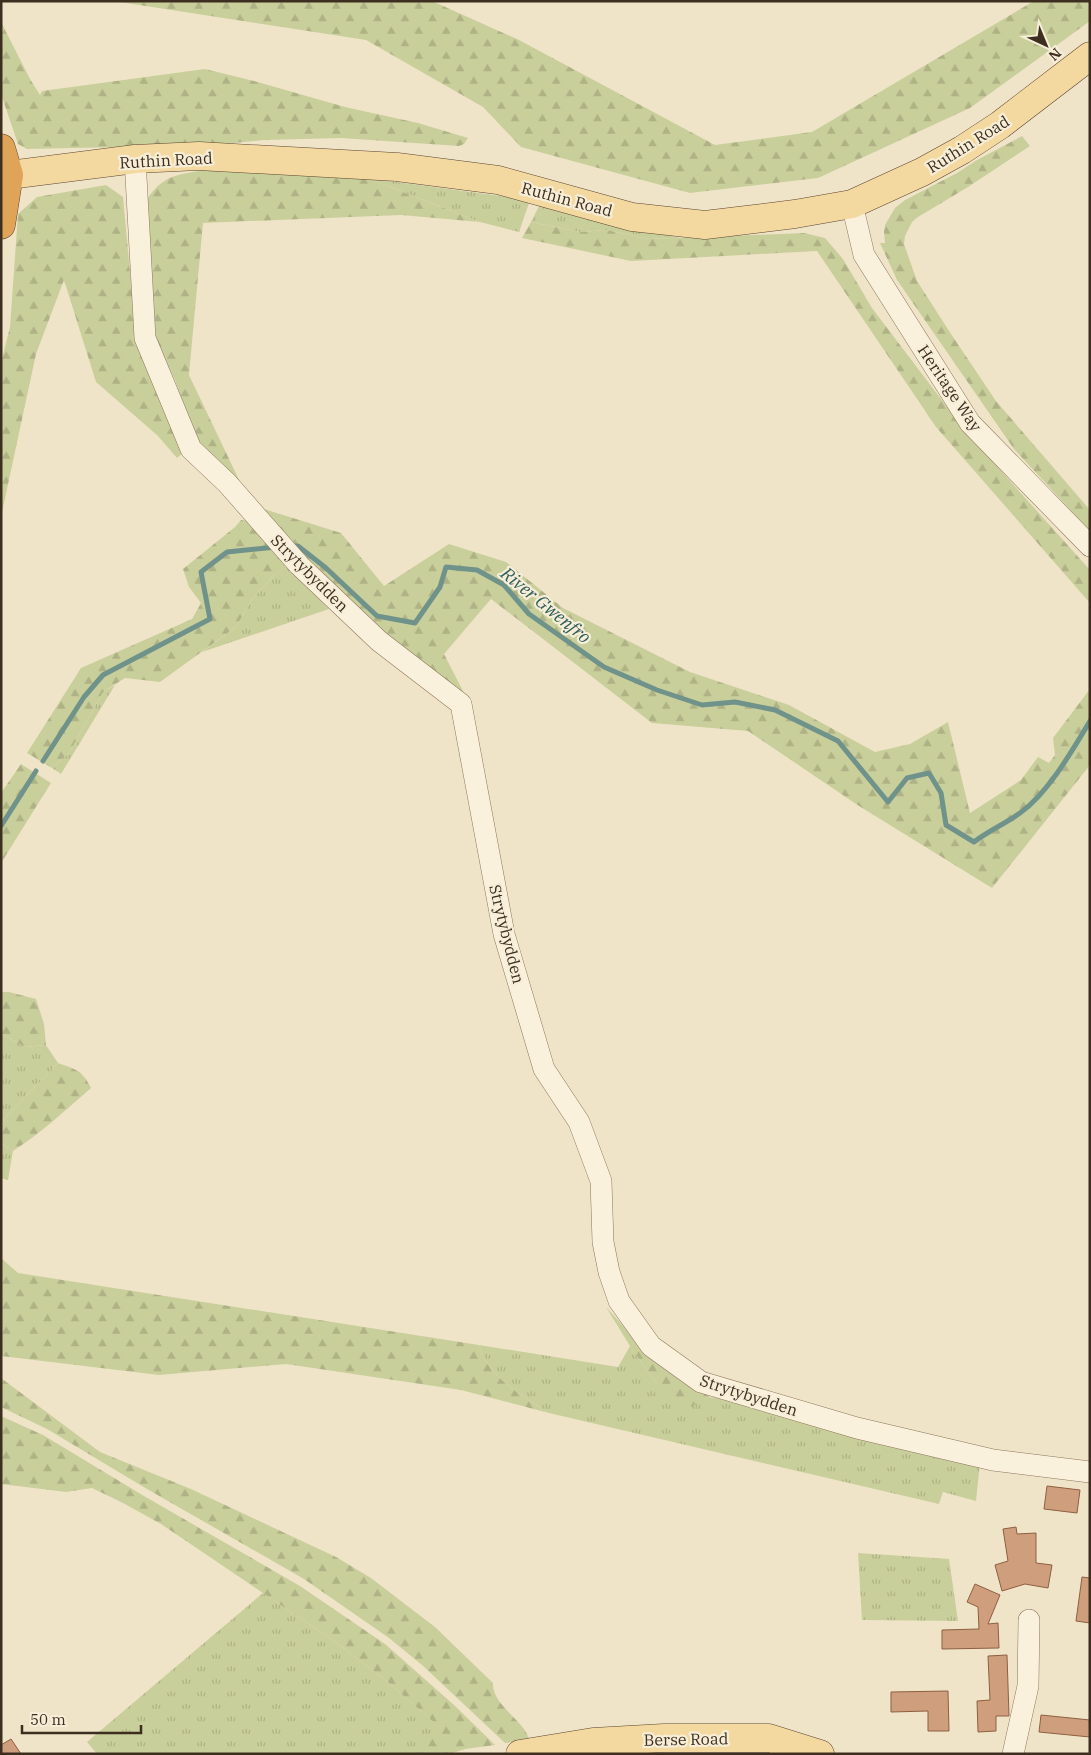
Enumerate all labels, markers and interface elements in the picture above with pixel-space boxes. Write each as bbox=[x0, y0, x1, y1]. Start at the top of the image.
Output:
north arrow bbox=[1021, 20, 1071, 70]
text: N bbox=[1045, 44, 1065, 65]
street label: Ruthin Road bbox=[923, 111, 1013, 177]
street label: Ruthin Road bbox=[119, 148, 213, 172]
street label: Ruthin Road bbox=[519, 177, 615, 221]
street label: Heritage Way bbox=[914, 341, 987, 435]
street label: Strytybydden bbox=[267, 530, 353, 616]
water label: River Gwenfro bbox=[496, 561, 596, 648]
street label: Strytybydden bbox=[485, 882, 529, 986]
street label: Strytybydden bbox=[698, 1370, 800, 1420]
scale bar bbox=[22, 1702, 141, 1734]
text: 50 m bbox=[30, 1710, 66, 1729]
street label: Berse Road bbox=[644, 1728, 729, 1750]

